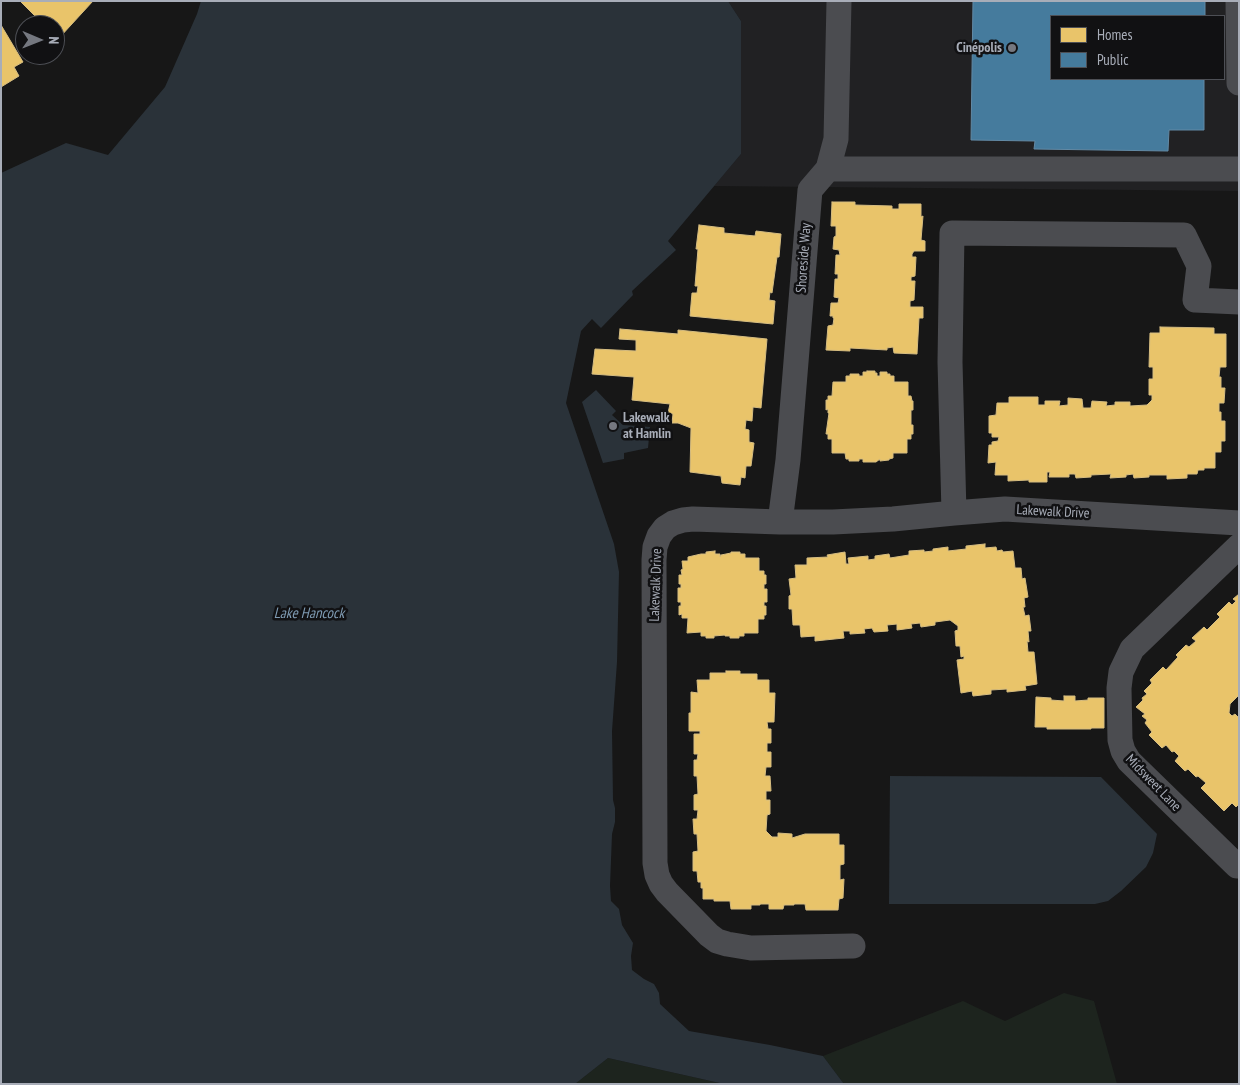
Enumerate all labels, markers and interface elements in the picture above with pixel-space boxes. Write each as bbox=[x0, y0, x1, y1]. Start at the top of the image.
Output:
north arrow bbox=[15, 15, 65, 65]
legend bbox=[1050, 15, 1225, 80]
text: Homes bbox=[1097, 25, 1133, 44]
text: N bbox=[45, 36, 63, 44]
place label: Cinépolis bbox=[956, 40, 1002, 56]
marker: Cinépolis bbox=[1006, 42, 1018, 54]
text: Public bbox=[1097, 50, 1128, 69]
street label: Shoreside Way bbox=[793, 222, 815, 294]
place label: Lakewalk at Hamlin bbox=[623, 410, 671, 442]
marker: Lakewalk at Hamlin bbox=[607, 420, 619, 432]
street label: Lakewalk Drive bbox=[1016, 502, 1090, 522]
street label: Lakewalk Drive bbox=[646, 548, 666, 622]
water label: Lake Hancock bbox=[274, 605, 344, 623]
street label: Midsweet Lane bbox=[1122, 751, 1184, 815]

